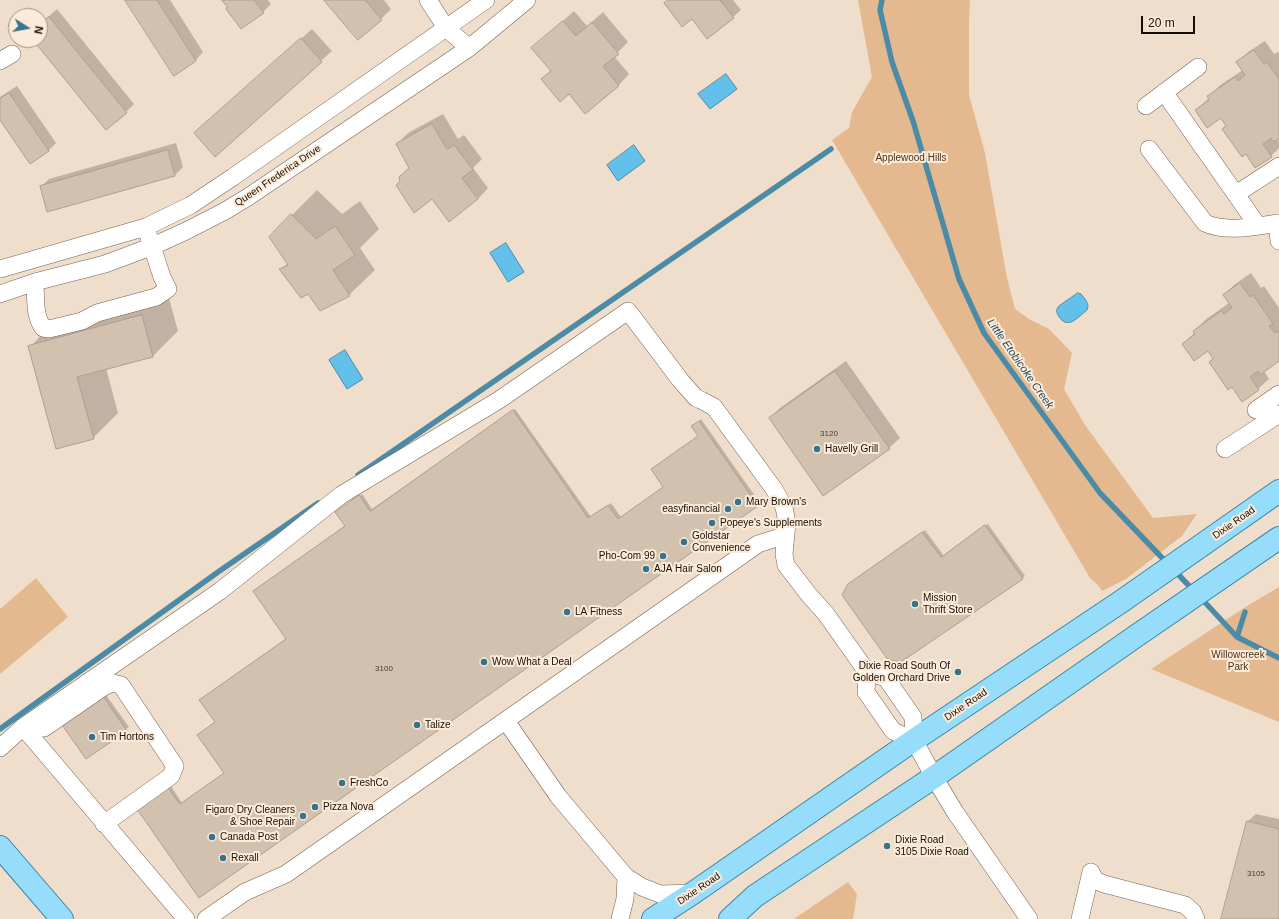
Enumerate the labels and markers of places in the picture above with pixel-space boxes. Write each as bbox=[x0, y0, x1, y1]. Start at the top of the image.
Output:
place label: Havelly Grill bbox=[825, 443, 878, 455]
marker: Havelly Grill bbox=[812, 444, 822, 454]
place label: Mary Brown's bbox=[746, 496, 806, 508]
marker: Mary Brown's bbox=[733, 497, 743, 507]
place label: easyfinancial bbox=[662, 503, 720, 515]
marker: easyfinancial bbox=[723, 504, 733, 514]
place label: Popeye's Supplements bbox=[720, 517, 822, 529]
marker: Popeye's Supplements bbox=[707, 518, 717, 528]
place label: Goldstar Convenience bbox=[692, 530, 750, 554]
marker: Goldstar Convenience bbox=[679, 537, 689, 547]
place label: Pho-Com 99 bbox=[599, 550, 655, 562]
marker: Pho-Com 99 bbox=[658, 551, 668, 561]
place label: AJA Hair Salon bbox=[654, 563, 722, 575]
marker: AJA Hair Salon bbox=[641, 564, 651, 574]
place label: Mission Thrift Store bbox=[923, 592, 972, 616]
marker: Mission Thrift Store bbox=[910, 599, 920, 609]
place label: LA Fitness bbox=[575, 606, 622, 618]
marker: LA Fitness bbox=[562, 607, 572, 617]
place label: Wow What a Deal bbox=[492, 656, 572, 668]
marker: Wow What a Deal bbox=[479, 657, 489, 667]
place label: Dixie Road South Of Golden Orchard Drive bbox=[853, 660, 950, 684]
marker: Dixie Road South Of Golden Orchard Drive bbox=[953, 667, 963, 677]
place label: Talize bbox=[425, 719, 451, 731]
marker: Talize bbox=[412, 720, 422, 730]
place label: Tim Hortons bbox=[100, 731, 154, 743]
marker: Tim Hortons bbox=[87, 732, 97, 742]
place label: FreshCo bbox=[350, 777, 388, 789]
marker: FreshCo bbox=[337, 778, 347, 788]
place label: Pizza Nova bbox=[323, 801, 374, 813]
marker: Pizza Nova bbox=[310, 802, 320, 812]
place label: Figaro Dry Cleaners & Shoe Repair bbox=[206, 804, 295, 828]
marker: Figaro Dry Cleaners & Shoe Repair bbox=[298, 811, 308, 821]
place label: Canada Post bbox=[220, 831, 278, 843]
marker: Canada Post bbox=[207, 832, 217, 842]
place label: Dixie Road 3105 Dixie Road bbox=[895, 834, 969, 858]
marker: Dixie Road 3105 Dixie Road bbox=[882, 841, 892, 851]
place label: Rexall bbox=[231, 852, 259, 864]
marker: Rexall bbox=[218, 853, 228, 863]

